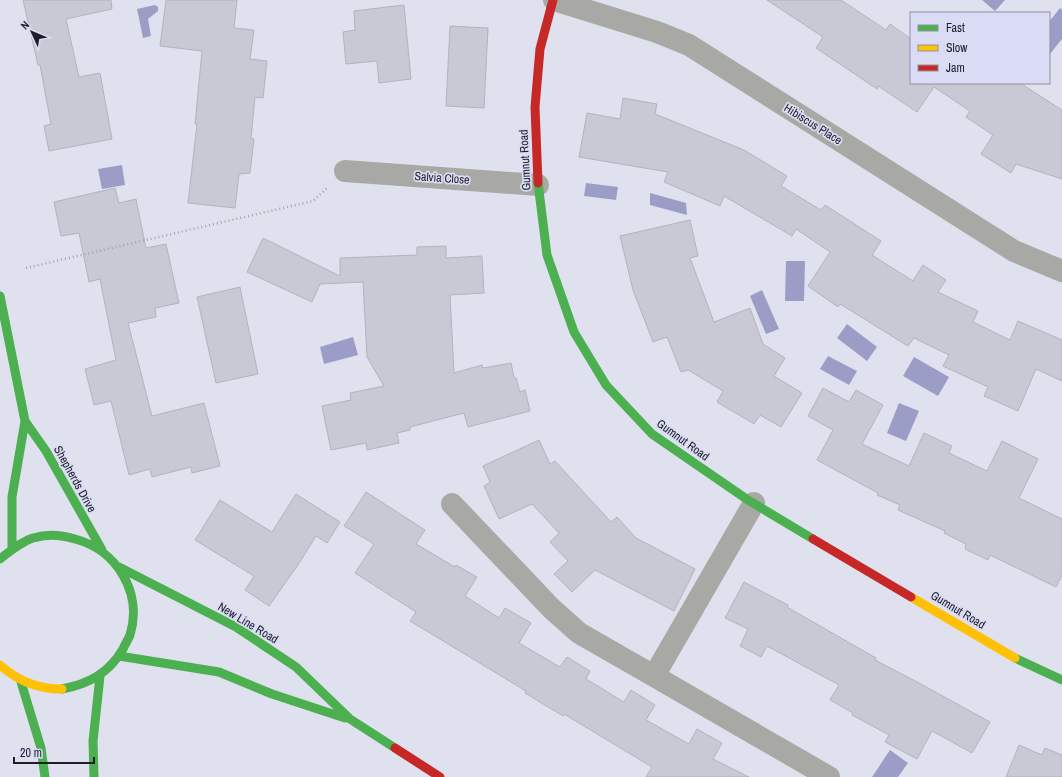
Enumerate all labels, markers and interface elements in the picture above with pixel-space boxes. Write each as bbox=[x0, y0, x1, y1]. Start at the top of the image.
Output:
north arrow bbox=[12, 12, 52, 52]
legend bbox=[910, 12, 1050, 84]
text: N bbox=[18, 18, 32, 32]
text: Fast bbox=[946, 20, 965, 36]
text: Slow bbox=[946, 40, 968, 56]
text: Jam bbox=[946, 60, 965, 76]
street label: Hibiscus Place bbox=[781, 100, 845, 148]
street label: Gumnut Road bbox=[515, 129, 535, 191]
street label: Salvia Close bbox=[414, 168, 470, 188]
street label: Gumnut Road bbox=[654, 416, 712, 464]
street label: Shepherds Drive bbox=[50, 443, 100, 515]
street label: Gumnut Road bbox=[928, 587, 988, 633]
street label: New Line Road bbox=[215, 599, 281, 647]
scale bar bbox=[14, 739, 94, 765]
text: 20 m bbox=[20, 745, 42, 761]

